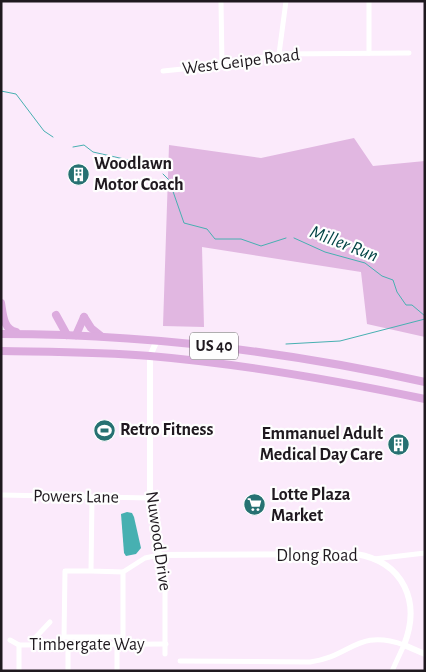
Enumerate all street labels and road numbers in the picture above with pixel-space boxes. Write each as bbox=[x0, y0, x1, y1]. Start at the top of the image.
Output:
street label: West Geipe Road bbox=[181, 46, 301, 78]
road number: US 40 bbox=[190, 332, 238, 360]
street label: Powers Lane bbox=[33, 487, 119, 507]
street label: Nuwood Drive bbox=[142, 490, 174, 592]
street label: Dlong Road bbox=[276, 547, 358, 565]
street label: Timbergate Way bbox=[29, 636, 145, 654]

